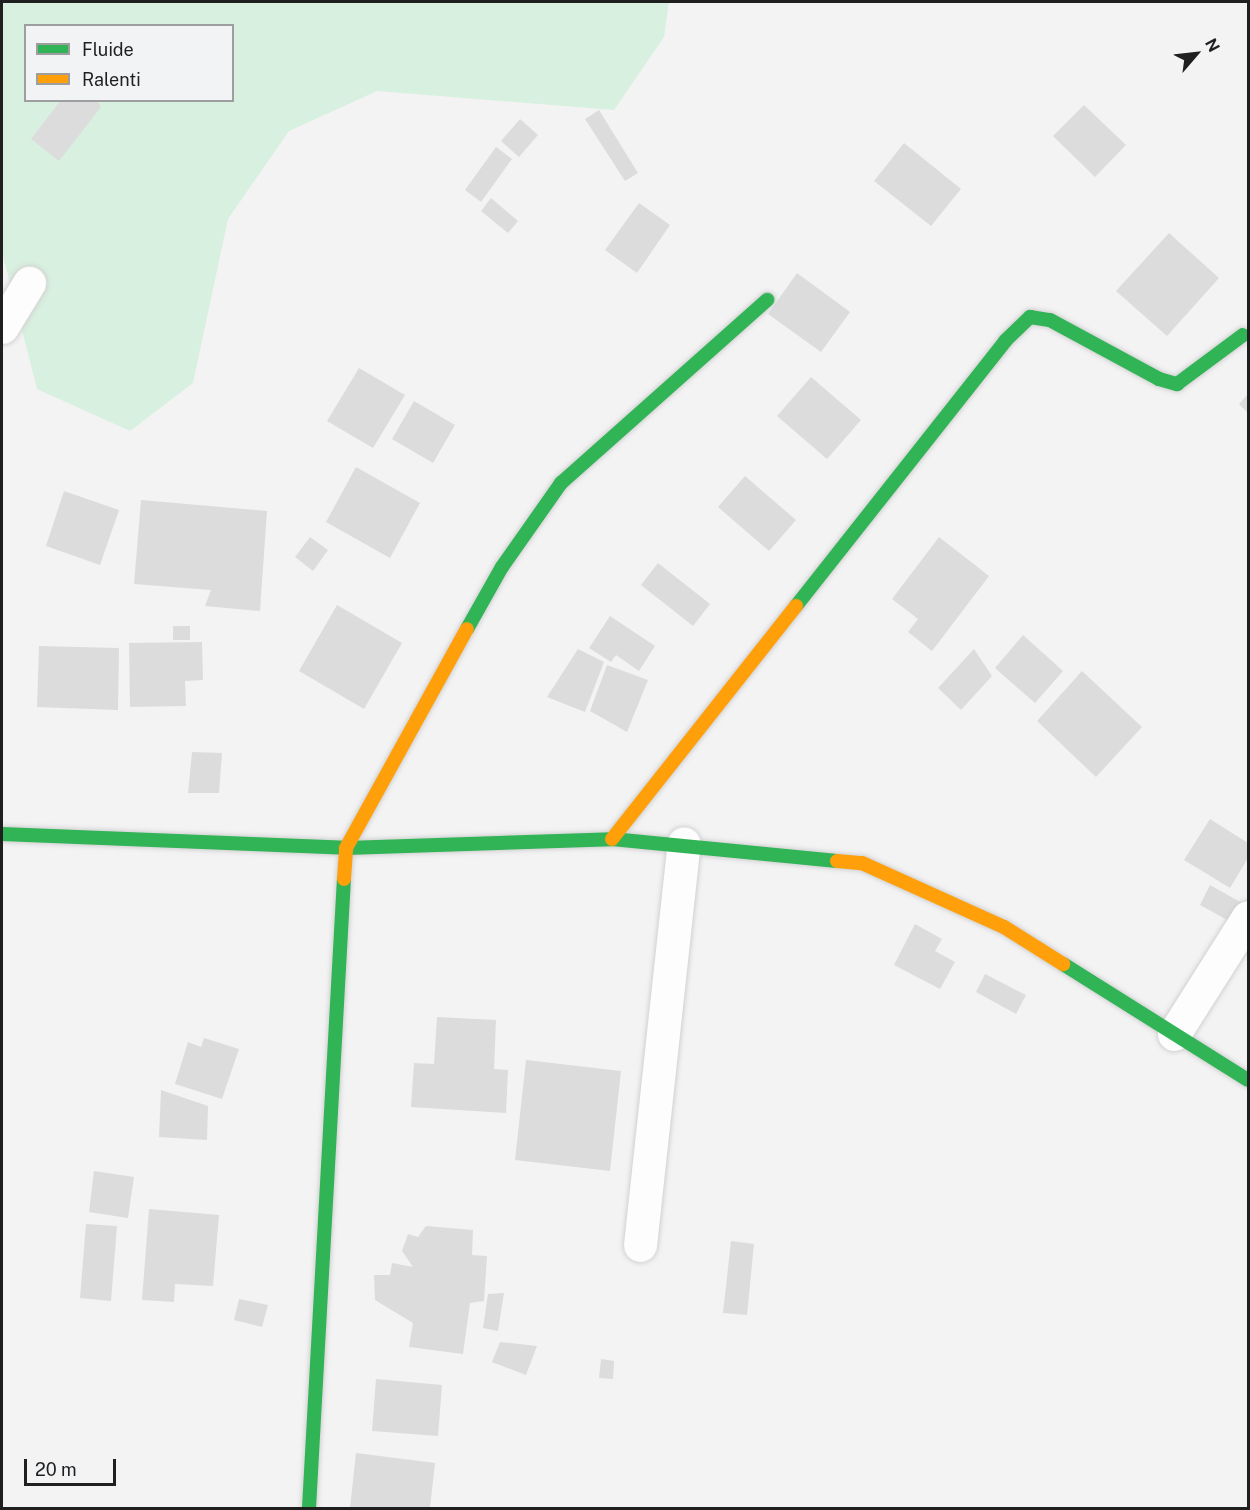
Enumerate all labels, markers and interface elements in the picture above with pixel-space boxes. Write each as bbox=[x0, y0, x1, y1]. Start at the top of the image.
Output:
legend bbox=[24, 24, 234, 102]
north arrow bbox=[1166, 24, 1226, 84]
text: N bbox=[1201, 35, 1224, 55]
text: Fluide bbox=[82, 39, 134, 60]
text: Ralenti bbox=[82, 69, 141, 90]
scale bar bbox=[27, 1447, 118, 1485]
text: 20 m bbox=[35, 1459, 77, 1480]

